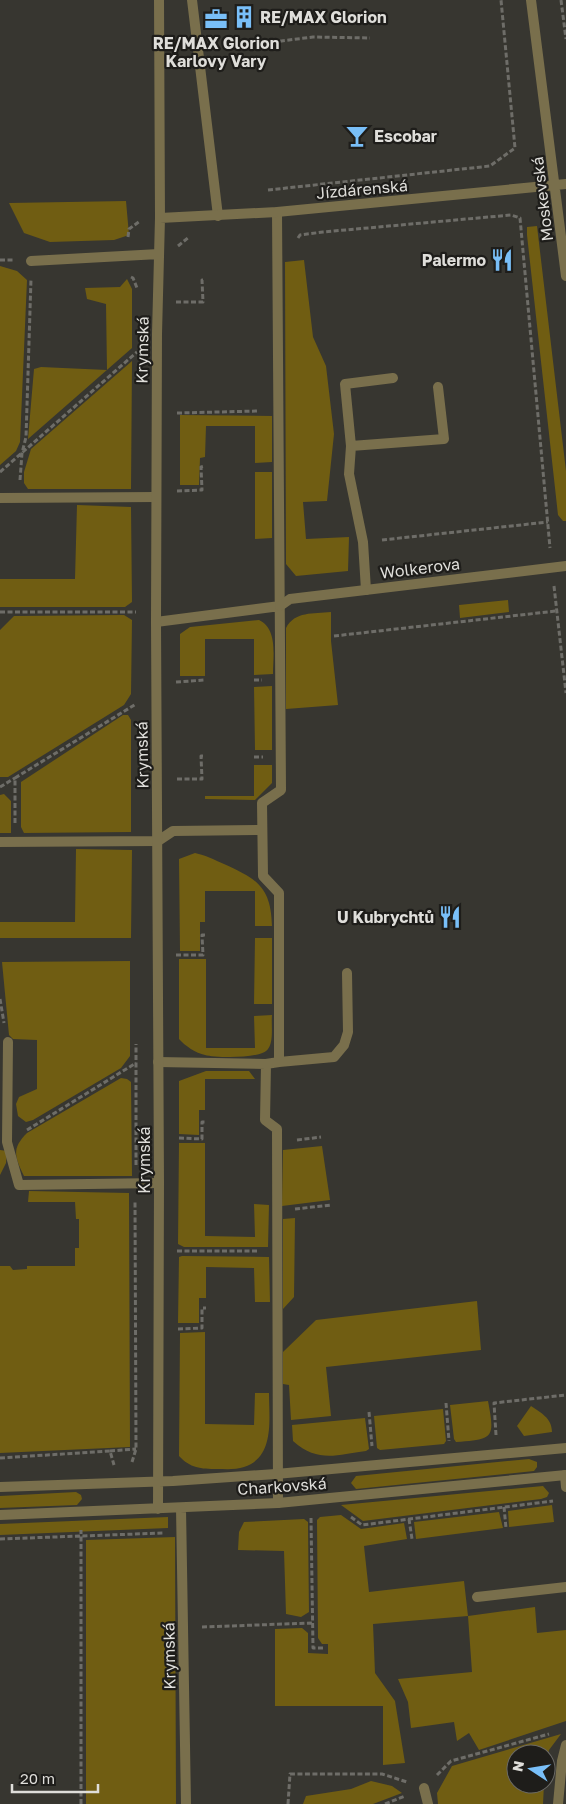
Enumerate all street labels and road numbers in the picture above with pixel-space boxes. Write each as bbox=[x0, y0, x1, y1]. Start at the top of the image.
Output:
street label: Moskevská bbox=[527, 156, 557, 242]
street label: Jízdárenská bbox=[315, 175, 409, 203]
street label: Krymská bbox=[131, 316, 153, 384]
street label: Wolkerova bbox=[379, 553, 461, 583]
street label: Krymská bbox=[131, 721, 153, 789]
street label: Krymská bbox=[134, 1126, 154, 1194]
street label: Charkovská bbox=[237, 1473, 327, 1499]
street label: Krymská bbox=[158, 1622, 180, 1690]

